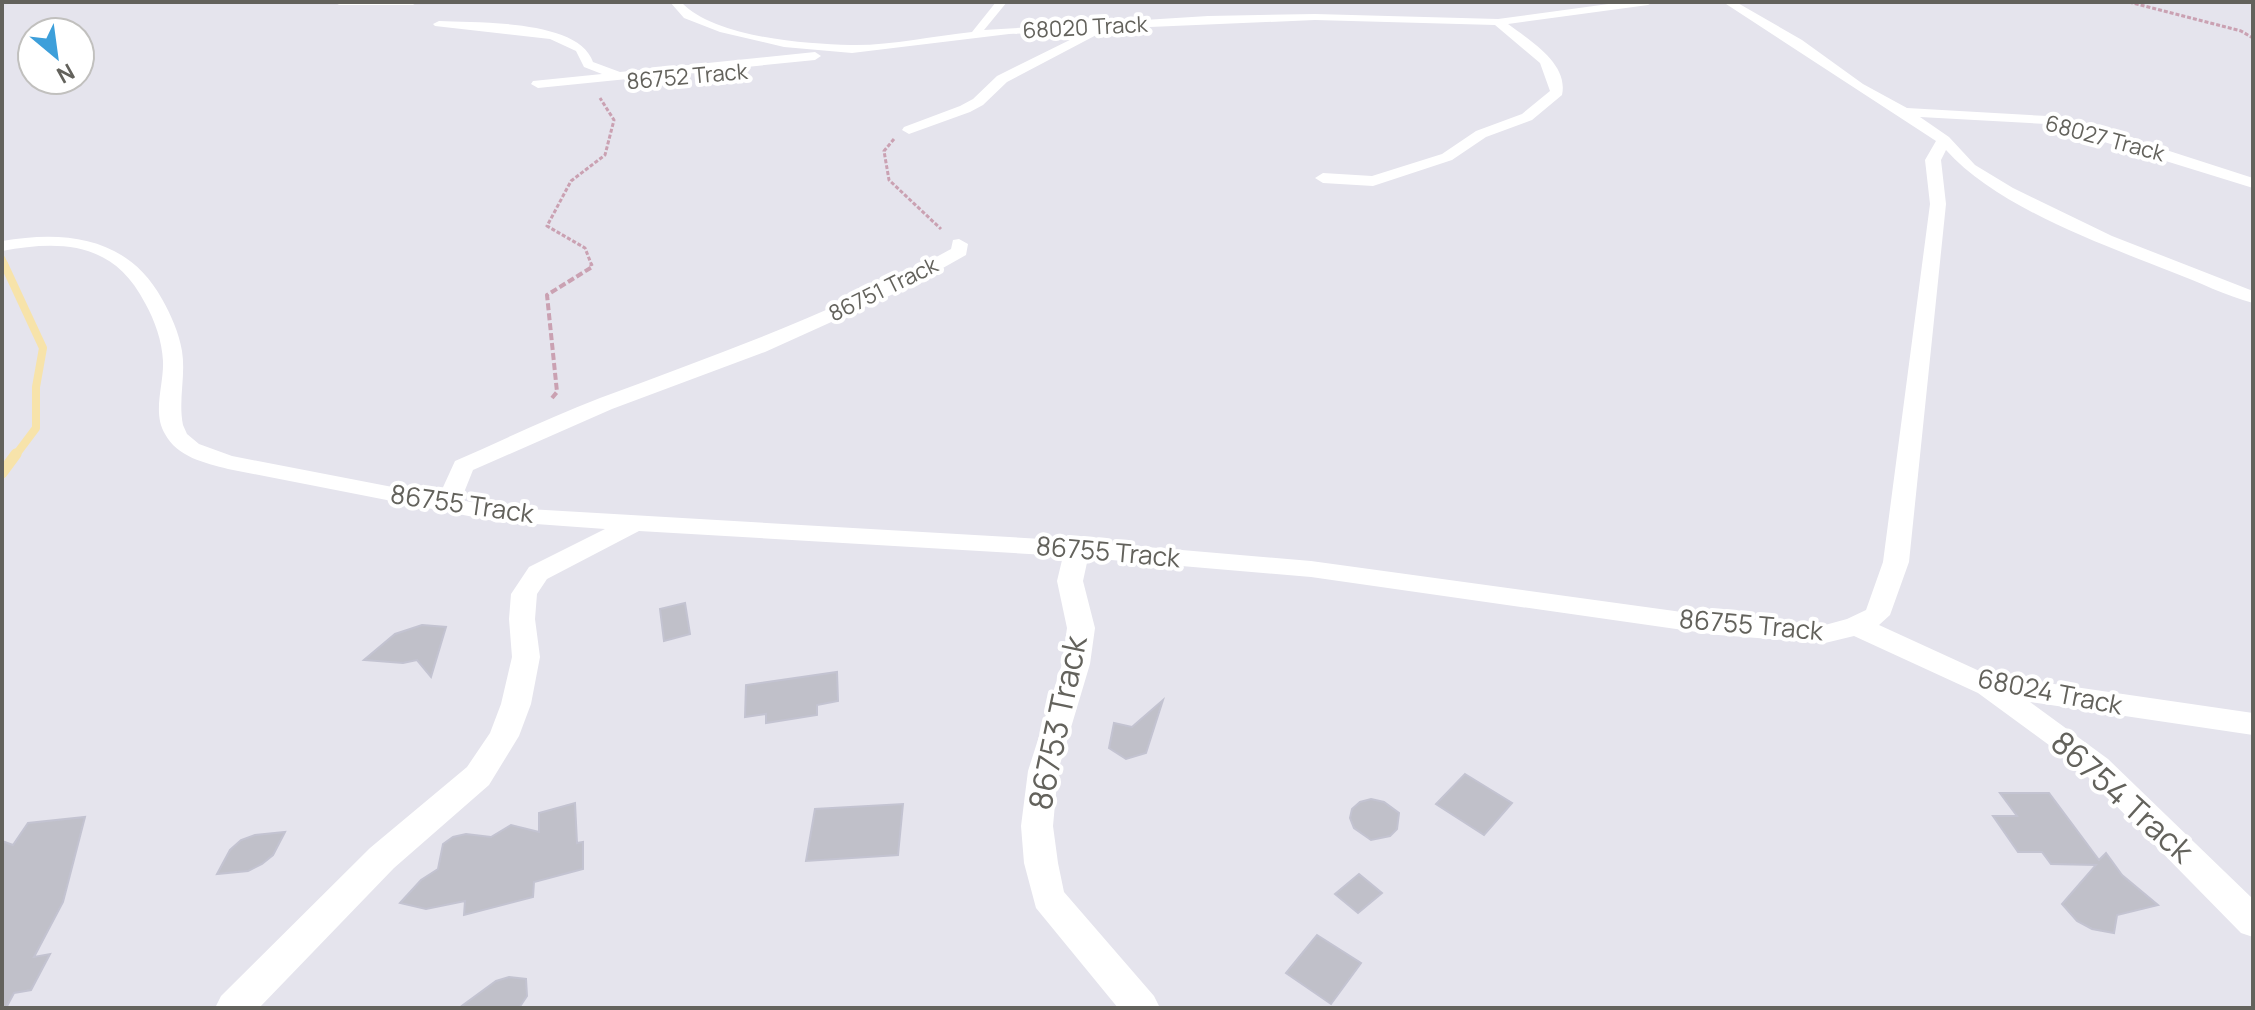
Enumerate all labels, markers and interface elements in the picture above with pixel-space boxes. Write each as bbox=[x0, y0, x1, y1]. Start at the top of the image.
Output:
street label: 68020 Track bbox=[1022, 9, 1149, 45]
north arrow bbox=[16, 16, 96, 96]
street label: 86752 Track bbox=[625, 56, 750, 96]
text: N bbox=[52, 57, 80, 90]
street label: 68027 Track bbox=[2042, 108, 2169, 169]
street label: 86751 Track bbox=[823, 249, 944, 328]
street label: 86755 Track bbox=[388, 475, 537, 531]
street label: 86755 Track bbox=[1035, 527, 1183, 575]
street label: 86755 Track bbox=[1678, 600, 1826, 648]
street label: 86753 Track bbox=[1017, 631, 1097, 814]
street label: 68024 Track bbox=[1975, 659, 2127, 723]
street label: 86754 Track bbox=[2042, 720, 2204, 873]

